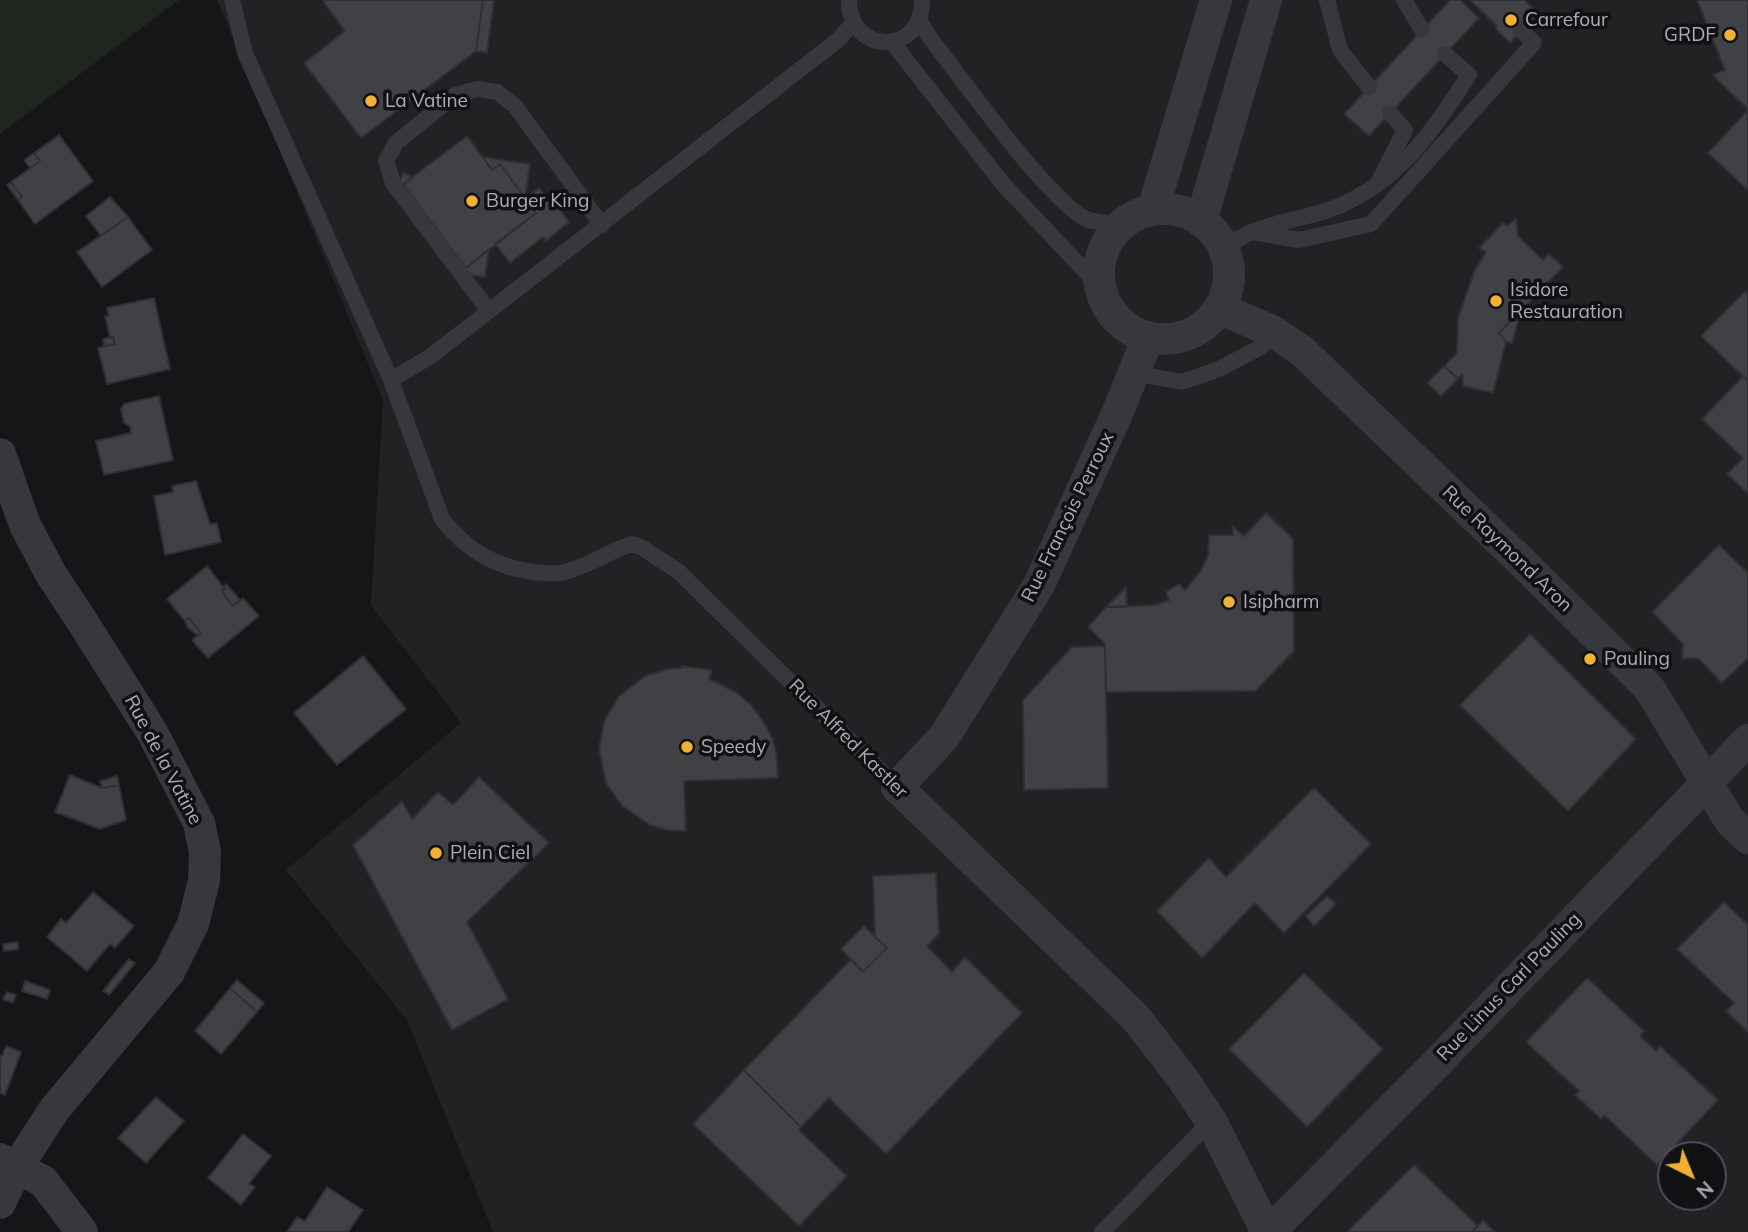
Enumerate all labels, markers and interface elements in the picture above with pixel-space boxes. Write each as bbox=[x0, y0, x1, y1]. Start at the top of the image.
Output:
place label: Carrefour bbox=[1525, 9, 1608, 31]
marker: Carrefour bbox=[1503, 12, 1519, 28]
place label: GRDF bbox=[1664, 24, 1716, 46]
marker: GRDF bbox=[1722, 27, 1738, 43]
place label: La Vatine bbox=[385, 90, 468, 112]
marker: La Vatine bbox=[363, 93, 379, 109]
place label: Burger King bbox=[486, 190, 589, 212]
marker: Burger King bbox=[464, 193, 480, 209]
place label: Isidore Restauration bbox=[1510, 279, 1623, 323]
marker: Isidore Restauration bbox=[1488, 293, 1504, 309]
street label: Rue François Perroux bbox=[1017, 428, 1119, 606]
street label: Rue Raymond Aron bbox=[1437, 481, 1577, 617]
place label: Isipharm bbox=[1243, 591, 1319, 613]
marker: Isipharm bbox=[1221, 594, 1237, 610]
place label: Pauling bbox=[1604, 648, 1670, 670]
marker: Pauling bbox=[1582, 651, 1598, 667]
street label: Rue Alfred Kastler bbox=[784, 675, 912, 803]
street label: Rue de la Vatine bbox=[119, 691, 207, 829]
place label: Speedy bbox=[701, 736, 766, 758]
marker: Speedy bbox=[679, 739, 695, 755]
place label: Plein Ciel bbox=[450, 842, 530, 864]
marker: Plein Ciel bbox=[428, 845, 444, 861]
street label: Rue Linus Carl Pauling bbox=[1432, 908, 1586, 1066]
north arrow bbox=[1657, 1141, 1727, 1211]
text: N bbox=[1692, 1176, 1718, 1204]

